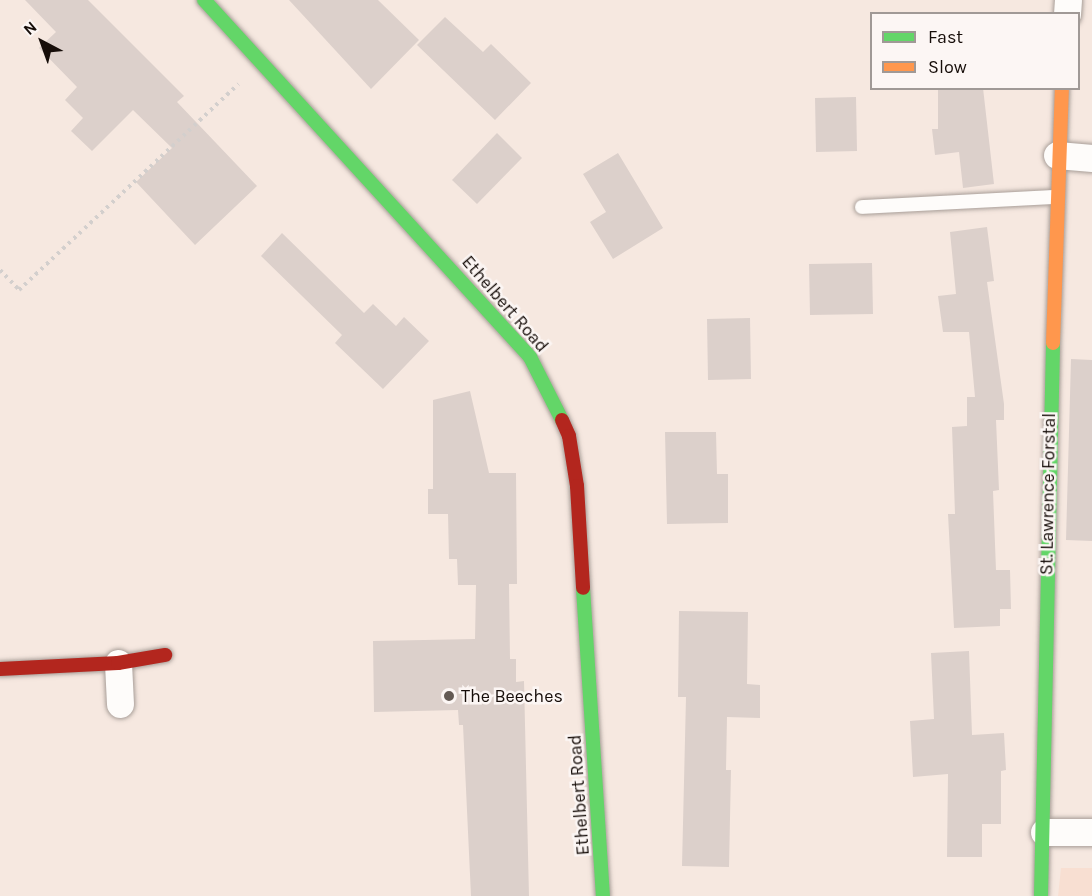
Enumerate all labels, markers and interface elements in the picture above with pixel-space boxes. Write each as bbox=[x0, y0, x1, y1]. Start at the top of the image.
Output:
north arrow bbox=[12, 12, 72, 72]
legend bbox=[870, 12, 1080, 90]
text: N bbox=[19, 17, 40, 39]
text: Fast bbox=[928, 26, 963, 48]
text: Slow bbox=[928, 56, 967, 78]
street label: Ethelbert Road bbox=[457, 251, 553, 357]
street label: St. Lawrence Forstal bbox=[1036, 413, 1060, 575]
place label: The Beeches bbox=[461, 685, 563, 707]
marker: The Beeches bbox=[442, 689, 456, 703]
street label: Ethelbert Road bbox=[564, 734, 594, 856]

